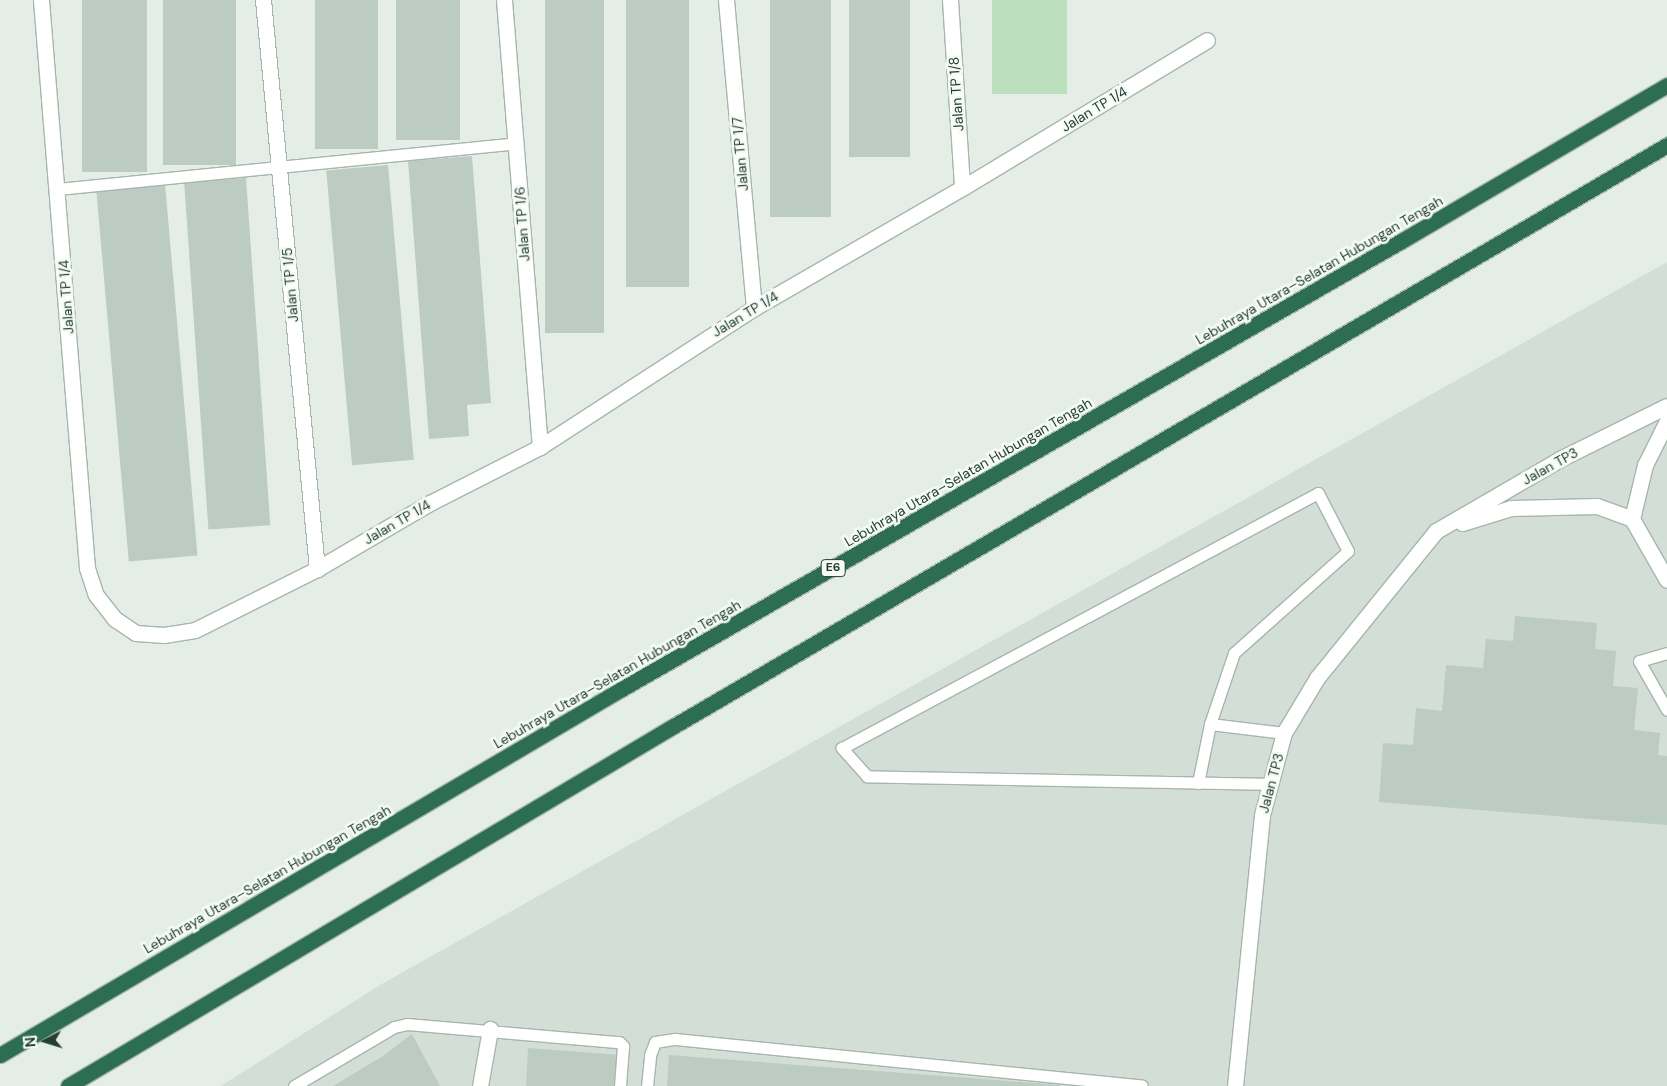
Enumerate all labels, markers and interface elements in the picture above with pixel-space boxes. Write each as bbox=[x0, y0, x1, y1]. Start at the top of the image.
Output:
street label: Jalan TP 1/8 bbox=[945, 56, 967, 132]
street label: Jalan TP 1/4 bbox=[1058, 83, 1130, 135]
street label: Jalan TP 1/7 bbox=[728, 116, 752, 192]
street label: Jalan TP 1/6 bbox=[511, 186, 533, 262]
street label: Lebuhraya Utara–Selatan Hubungan Tengah bbox=[1192, 192, 1446, 348]
street label: Jalan TP 1/5 bbox=[278, 247, 302, 323]
street label: Jalan TP 1/4 bbox=[55, 259, 77, 335]
street label: Jalan TP 1/4 bbox=[709, 288, 781, 340]
street label: Lebuhraya Utara–Selatan Hubungan Tengah bbox=[841, 394, 1095, 550]
street label: Jalan TP3 bbox=[1519, 444, 1581, 488]
street label: Jalan TP 1/4 bbox=[361, 496, 433, 548]
road number: E6 bbox=[820, 558, 846, 578]
street label: Lebuhraya Utara–Selatan Hubungan Tengah bbox=[490, 596, 744, 752]
street label: Jalan TP3 bbox=[1255, 751, 1287, 815]
street label: Lebuhraya Utara–Selatan Hubungan Tengah bbox=[140, 801, 394, 957]
north arrow bbox=[20, 1016, 70, 1066]
text: N bbox=[21, 1036, 39, 1048]

